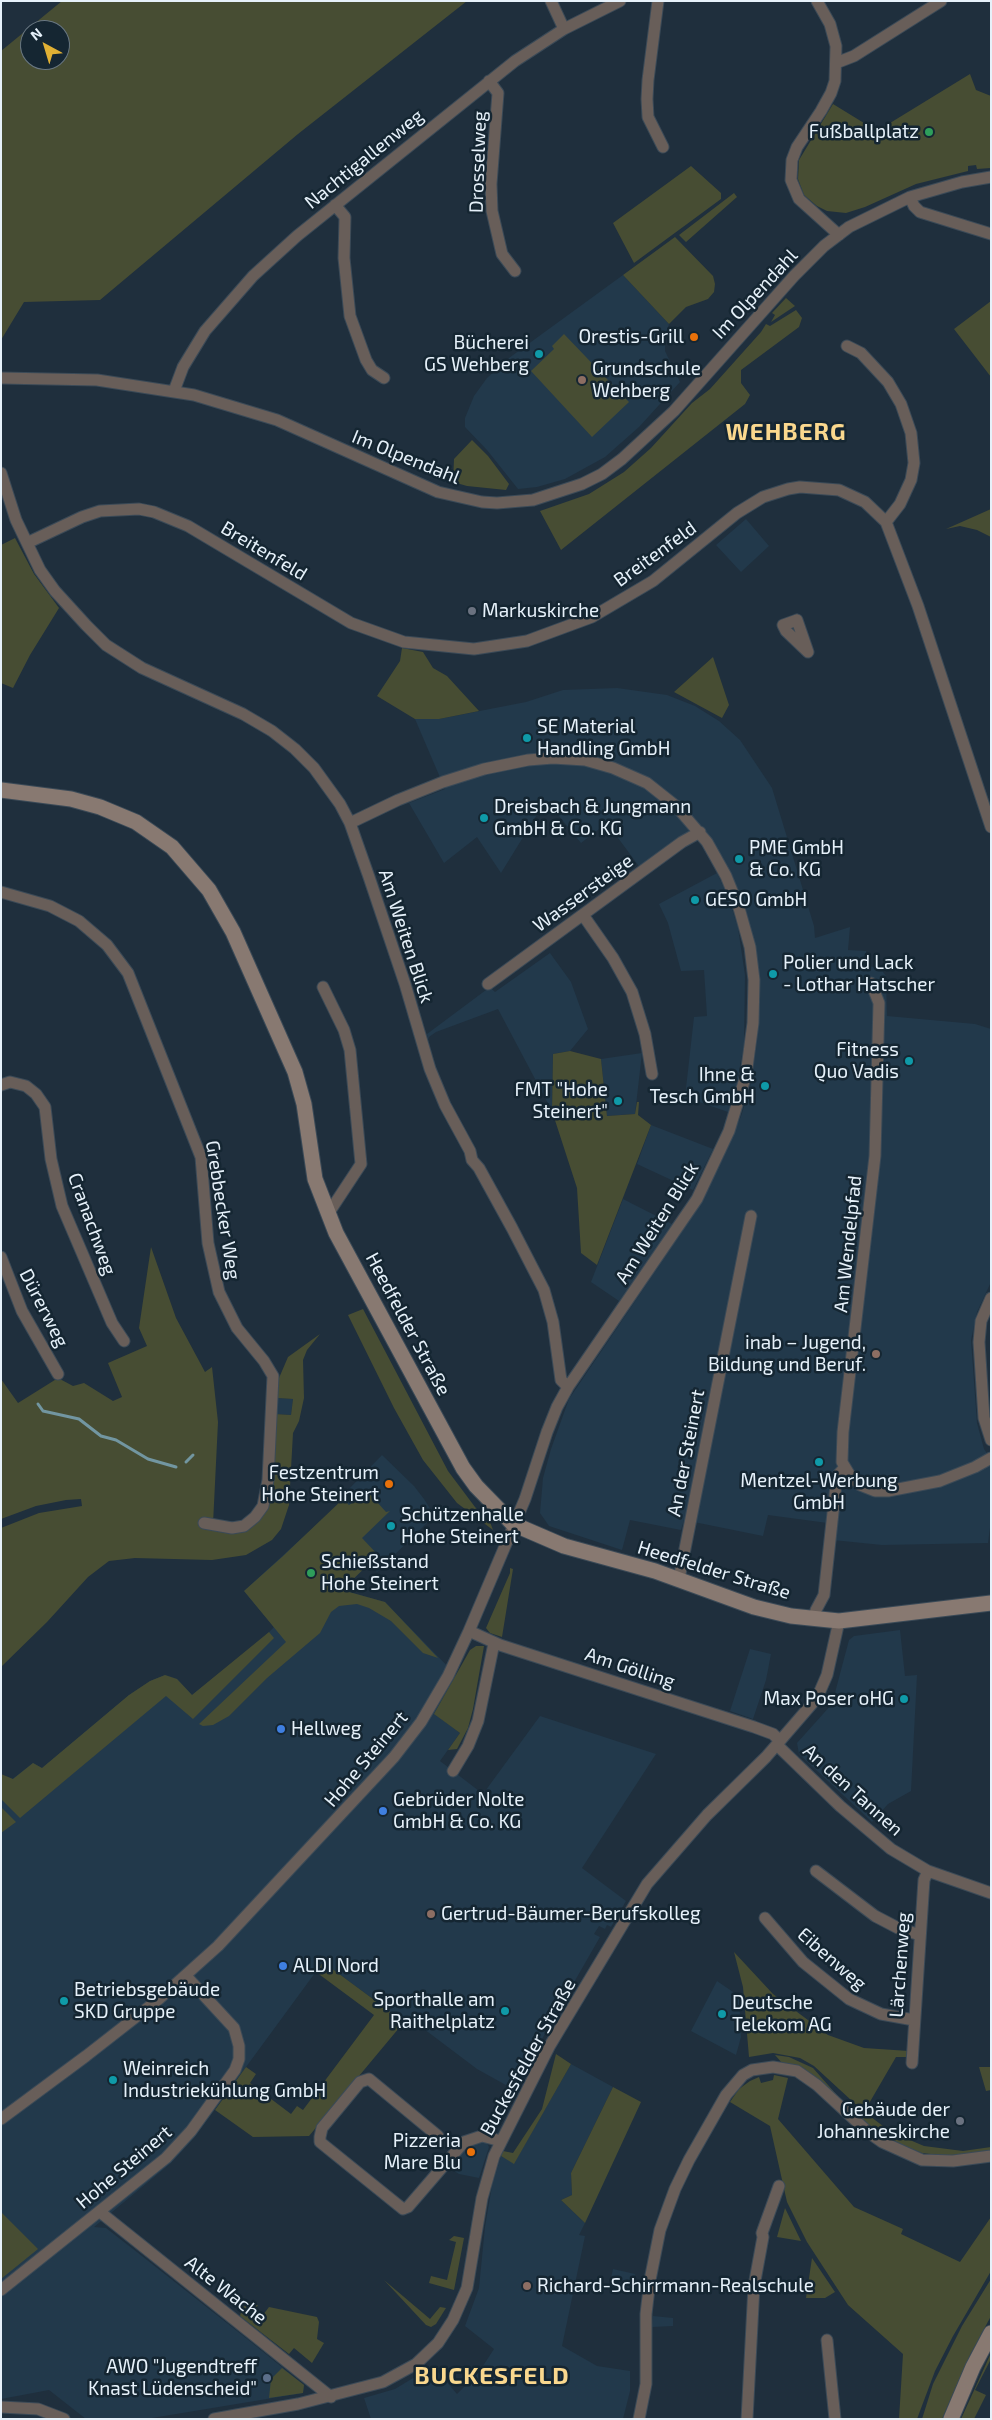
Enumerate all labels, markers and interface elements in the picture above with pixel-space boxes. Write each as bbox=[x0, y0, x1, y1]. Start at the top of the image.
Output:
north arrow bbox=[20, 20, 70, 70]
text: N bbox=[27, 24, 45, 44]
street label: Nachtigallenweg bbox=[300, 104, 428, 214]
street label: Drosselweg bbox=[465, 111, 491, 213]
place label: Fußballplatz bbox=[809, 121, 919, 143]
marker: Fußballplatz bbox=[923, 126, 935, 138]
street label: Im Olpendahl bbox=[708, 244, 802, 344]
place label: Orestis-Grill bbox=[578, 326, 684, 348]
marker: Orestis-Grill bbox=[688, 331, 700, 343]
place label: Bücherei GS Wehberg bbox=[424, 332, 529, 376]
marker: Bücherei GS Wehberg bbox=[533, 348, 545, 360]
place label: Grundschule Wehberg bbox=[592, 358, 701, 402]
marker: Grundschule Wehberg bbox=[576, 374, 588, 386]
district label: WEHBERG bbox=[725, 418, 847, 446]
street label: Im Olpendahl bbox=[349, 425, 463, 489]
street label: Breitenfeld bbox=[217, 516, 311, 586]
street label: Breitenfeld bbox=[609, 516, 701, 592]
place label: Markuskirche bbox=[482, 600, 599, 622]
marker: Markuskirche bbox=[466, 605, 478, 617]
place label: SE Material Handling GmbH bbox=[537, 716, 670, 760]
marker: SE Material Handling GmbH bbox=[521, 732, 533, 744]
place label: Dreisbach & Jungmann GmbH & Co. KG bbox=[494, 796, 691, 840]
marker: Dreisbach & Jungmann GmbH & Co. KG bbox=[478, 812, 490, 824]
place label: PME GmbH & Co. KG bbox=[749, 837, 844, 881]
street label: Wassersteige bbox=[529, 849, 637, 937]
marker: PME GmbH & Co. KG bbox=[733, 853, 745, 865]
street label: Am Weiten Blick bbox=[374, 866, 438, 1006]
place label: GESO GmbH bbox=[705, 889, 807, 911]
marker: GESO GmbH bbox=[689, 894, 701, 906]
place label: Polier und Lack - Lothar Hatscher bbox=[783, 952, 935, 996]
marker: Polier und Lack - Lothar Hatscher bbox=[767, 968, 779, 980]
place label: Fitness Quo Vadis bbox=[814, 1039, 899, 1083]
marker: Fitness Quo Vadis bbox=[903, 1055, 915, 1067]
place label: Ihne & Tesch GmbH bbox=[650, 1064, 755, 1108]
place label: FMT "Hohe Steinert" bbox=[514, 1079, 608, 1123]
marker: Ihne & Tesch GmbH bbox=[759, 1080, 771, 1092]
marker: FMT "Hohe Steinert" bbox=[612, 1095, 624, 1107]
street label: Grebbecker Weg bbox=[201, 1139, 245, 1281]
street label: Am Weiten Blick bbox=[610, 1158, 704, 1288]
street label: Cranachweg bbox=[63, 1170, 121, 1278]
street label: Am Wendelpfad bbox=[829, 1174, 867, 1314]
street label: Heedfelder Straße bbox=[361, 1249, 455, 1399]
street label: Dürerweg bbox=[15, 1265, 73, 1351]
place label: inab – Jugend, Bildung und Beruf. bbox=[708, 1332, 866, 1376]
marker: inab – Jugend, Bildung und Beruf. bbox=[870, 1348, 882, 1360]
street label: An der Steinert bbox=[663, 1388, 709, 1518]
marker: Mentzel-Werbung GmbH bbox=[813, 1456, 825, 1468]
place label: Festzentrum Hohe Steinert bbox=[261, 1462, 379, 1506]
place label: Mentzel-Werbung GmbH bbox=[740, 1470, 898, 1514]
marker: Festzentrum Hohe Steinert bbox=[383, 1478, 395, 1490]
place label: Schützenhalle Hohe Steinert bbox=[401, 1504, 524, 1548]
marker: Schützenhalle Hohe Steinert bbox=[385, 1520, 397, 1532]
street label: Heedfelder Straße bbox=[635, 1536, 793, 1604]
place label: Schießstand Hohe Steinert bbox=[321, 1551, 439, 1595]
marker: Schießstand Hohe Steinert bbox=[305, 1567, 317, 1579]
street label: Am Gölling bbox=[582, 1643, 678, 1693]
place label: Max Poser oHG bbox=[764, 1688, 894, 1710]
marker: Max Poser oHG bbox=[898, 1693, 910, 1705]
street label: Hohe Steinert bbox=[319, 1707, 413, 1811]
place label: Hellweg bbox=[291, 1718, 361, 1740]
marker: Hellweg bbox=[275, 1723, 287, 1735]
street label: An den Tannen bbox=[798, 1739, 908, 1841]
place label: Gebrüder Nolte GmbH & Co. KG bbox=[393, 1789, 524, 1833]
marker: Gebrüder Nolte GmbH & Co. KG bbox=[377, 1805, 389, 1817]
place label: Gertrud-Bäumer-Berufskolleg bbox=[441, 1903, 701, 1925]
marker: Gertrud-Bäumer-Berufskolleg bbox=[425, 1908, 437, 1920]
street label: Lärchenweg bbox=[885, 1912, 915, 2018]
street label: Eibenweg bbox=[793, 1923, 871, 1995]
place label: ALDI Nord bbox=[293, 1955, 379, 1977]
marker: ALDI Nord bbox=[277, 1960, 289, 1972]
street label: Buckesfelder Straße bbox=[475, 1975, 581, 2139]
place label: Betriebsgebäude SKD Gruppe bbox=[74, 1979, 220, 2023]
place label: Sporthalle am Raithelplatz bbox=[373, 1989, 495, 2033]
place label: Deutsche Telekom AG bbox=[732, 1992, 832, 2036]
marker: Betriebsgebäude SKD Gruppe bbox=[58, 1995, 70, 2007]
marker: Sporthalle am Raithelplatz bbox=[499, 2005, 511, 2017]
marker: Deutsche Telekom AG bbox=[716, 2008, 728, 2020]
place label: Weinreich Industriekühlung GmbH bbox=[123, 2058, 326, 2102]
marker: Weinreich Industriekühlung GmbH bbox=[107, 2074, 119, 2086]
place label: Gebäude der Johanneskirche bbox=[817, 2099, 950, 2143]
marker: Gebäude der Johanneskirche bbox=[954, 2115, 966, 2127]
street label: Hohe Steinert bbox=[72, 2120, 176, 2214]
place label: Pizzeria Mare Blu bbox=[384, 2130, 461, 2174]
marker: Pizzeria Mare Blu bbox=[465, 2146, 477, 2158]
street label: Alte Wache bbox=[180, 2251, 272, 2329]
place label: Richard-Schirrmann-Realschule bbox=[537, 2275, 814, 2297]
marker: Richard-Schirrmann-Realschule bbox=[521, 2280, 533, 2292]
place label: AWO "Jugendtreff Knast Lüdenscheid" bbox=[88, 2356, 257, 2400]
district label: BUCKESFELD bbox=[413, 2362, 571, 2390]
marker: AWO "Jugendtreff Knast Lüdenscheid" bbox=[261, 2372, 273, 2384]

